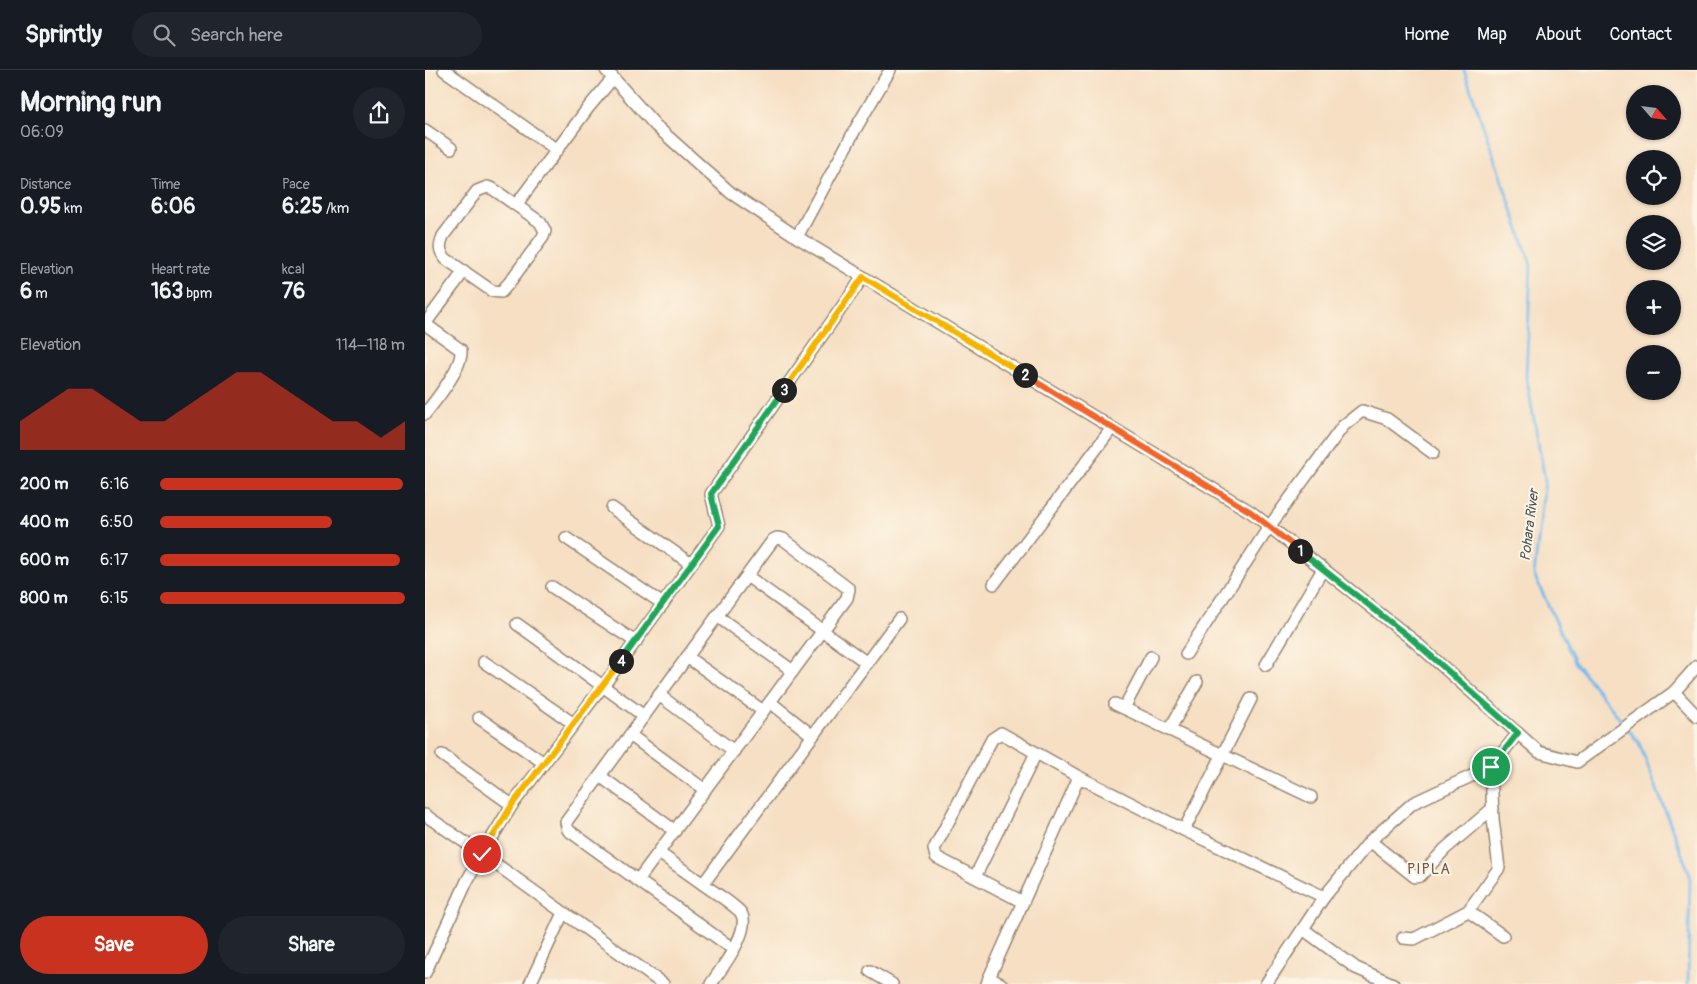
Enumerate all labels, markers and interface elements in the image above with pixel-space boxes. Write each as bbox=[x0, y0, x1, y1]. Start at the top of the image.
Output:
search box bbox=[132, 12, 482, 57]
text: Sprintly bbox=[25, 20, 102, 49]
icon: search bbox=[150, 21, 178, 49]
text: Search here bbox=[190, 23, 283, 47]
text: Home bbox=[1404, 23, 1449, 46]
text: Map bbox=[1477, 23, 1507, 46]
text: About bbox=[1535, 23, 1581, 46]
text: Contact bbox=[1609, 23, 1672, 46]
text: Morning run bbox=[20, 85, 162, 120]
north arrow bbox=[1626, 85, 1681, 140]
map controls bbox=[1626, 85, 1681, 400]
button: share bbox=[353, 87, 405, 139]
text: 06:09 bbox=[20, 122, 64, 142]
button: locate bbox=[1626, 150, 1681, 205]
text: Distance bbox=[20, 176, 71, 193]
text: Time bbox=[151, 176, 180, 193]
text: Pace bbox=[282, 176, 310, 193]
text: 0.95 bbox=[20, 193, 61, 220]
text: 6:06 bbox=[151, 193, 195, 220]
text: 6:25 bbox=[282, 193, 323, 220]
text: km bbox=[61, 200, 82, 217]
text: /km bbox=[323, 200, 349, 217]
button: layers bbox=[1626, 215, 1681, 270]
text: Elevation bbox=[20, 261, 73, 278]
text: Heart rate bbox=[151, 261, 210, 278]
text: kcal bbox=[282, 261, 305, 278]
text: 6 bbox=[20, 278, 32, 305]
text: 163 bbox=[151, 278, 183, 305]
text: 76 bbox=[282, 278, 305, 305]
button: + bbox=[1626, 280, 1681, 335]
text: m bbox=[32, 285, 48, 302]
text: bpm bbox=[183, 285, 212, 302]
text: Elevation bbox=[20, 335, 81, 355]
text: 114–118 m bbox=[336, 335, 405, 355]
button: − bbox=[1626, 345, 1681, 400]
pin: 2 bbox=[1013, 362, 1037, 388]
text: 2 bbox=[1022, 367, 1029, 384]
pin: 3 bbox=[771, 378, 797, 402]
text: 3 bbox=[781, 382, 788, 399]
text: 200 m bbox=[20, 474, 68, 494]
text: 6:16 bbox=[100, 474, 129, 494]
water label: Pohara River bbox=[1517, 486, 1543, 562]
text: 400 m bbox=[20, 512, 69, 532]
text: 6:50 bbox=[100, 512, 133, 532]
pin: 1 bbox=[1287, 538, 1313, 564]
text: 1 bbox=[1298, 543, 1303, 560]
text: 600 m bbox=[20, 550, 69, 570]
text: 6:17 bbox=[100, 550, 128, 570]
text: 800 m bbox=[20, 588, 68, 608]
text: 6:15 bbox=[100, 588, 129, 608]
pin: 4 bbox=[609, 648, 633, 674]
text: 4 bbox=[617, 653, 626, 670]
pin bbox=[1470, 746, 1512, 788]
icon: arrive bbox=[1477, 753, 1505, 781]
pin bbox=[461, 833, 503, 875]
icon: check bbox=[468, 840, 496, 868]
district label: PIPLA bbox=[1407, 860, 1451, 879]
button: Save bbox=[20, 916, 208, 974]
button: Share bbox=[218, 916, 405, 974]

